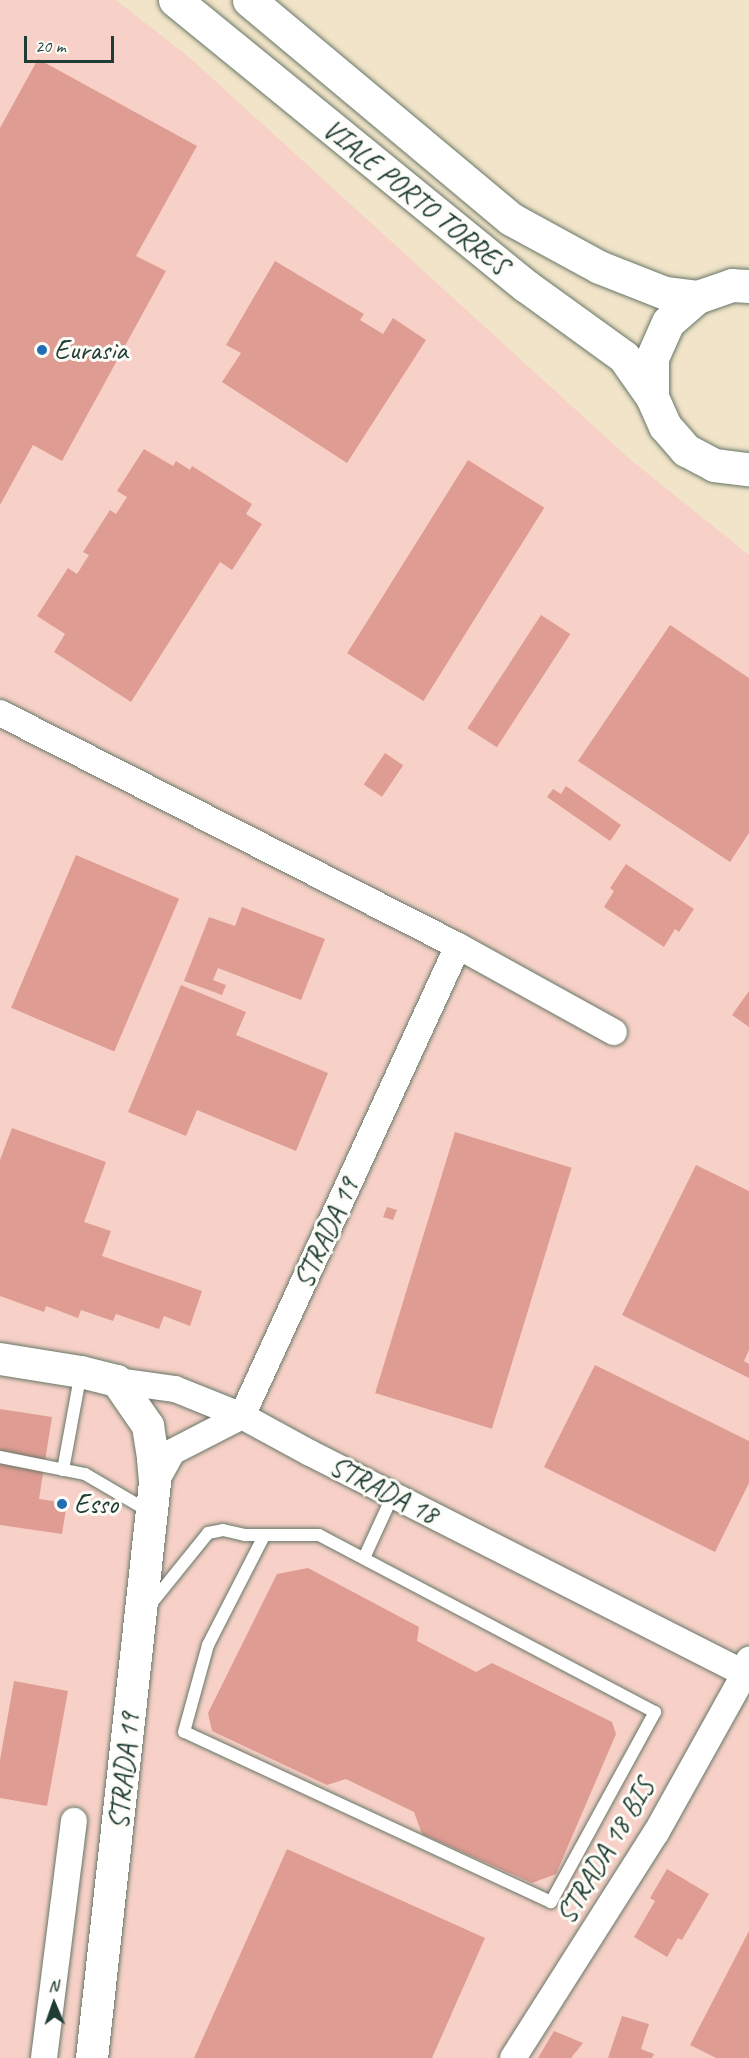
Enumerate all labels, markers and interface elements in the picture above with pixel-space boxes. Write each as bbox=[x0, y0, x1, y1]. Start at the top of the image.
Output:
scale bar bbox=[27, 24, 117, 62]
text: 20 m bbox=[35, 35, 66, 57]
street label: VIALE PORTO TORRES bbox=[317, 113, 515, 281]
place label: Eurasia bbox=[54, 333, 127, 367]
marker: Eurasia bbox=[35, 343, 49, 357]
street label: STRADA 19 bbox=[286, 1173, 366, 1293]
street label: STRADA 18 bbox=[324, 1448, 444, 1532]
place label: Esso bbox=[74, 1487, 118, 1521]
marker: Esso bbox=[55, 1497, 69, 1511]
street label: STRADA 19 bbox=[101, 1711, 147, 1831]
street label: STRADA 18 BIS bbox=[549, 1773, 661, 1929]
north arrow bbox=[24, 1974, 84, 2034]
text: N bbox=[48, 1976, 59, 1996]

